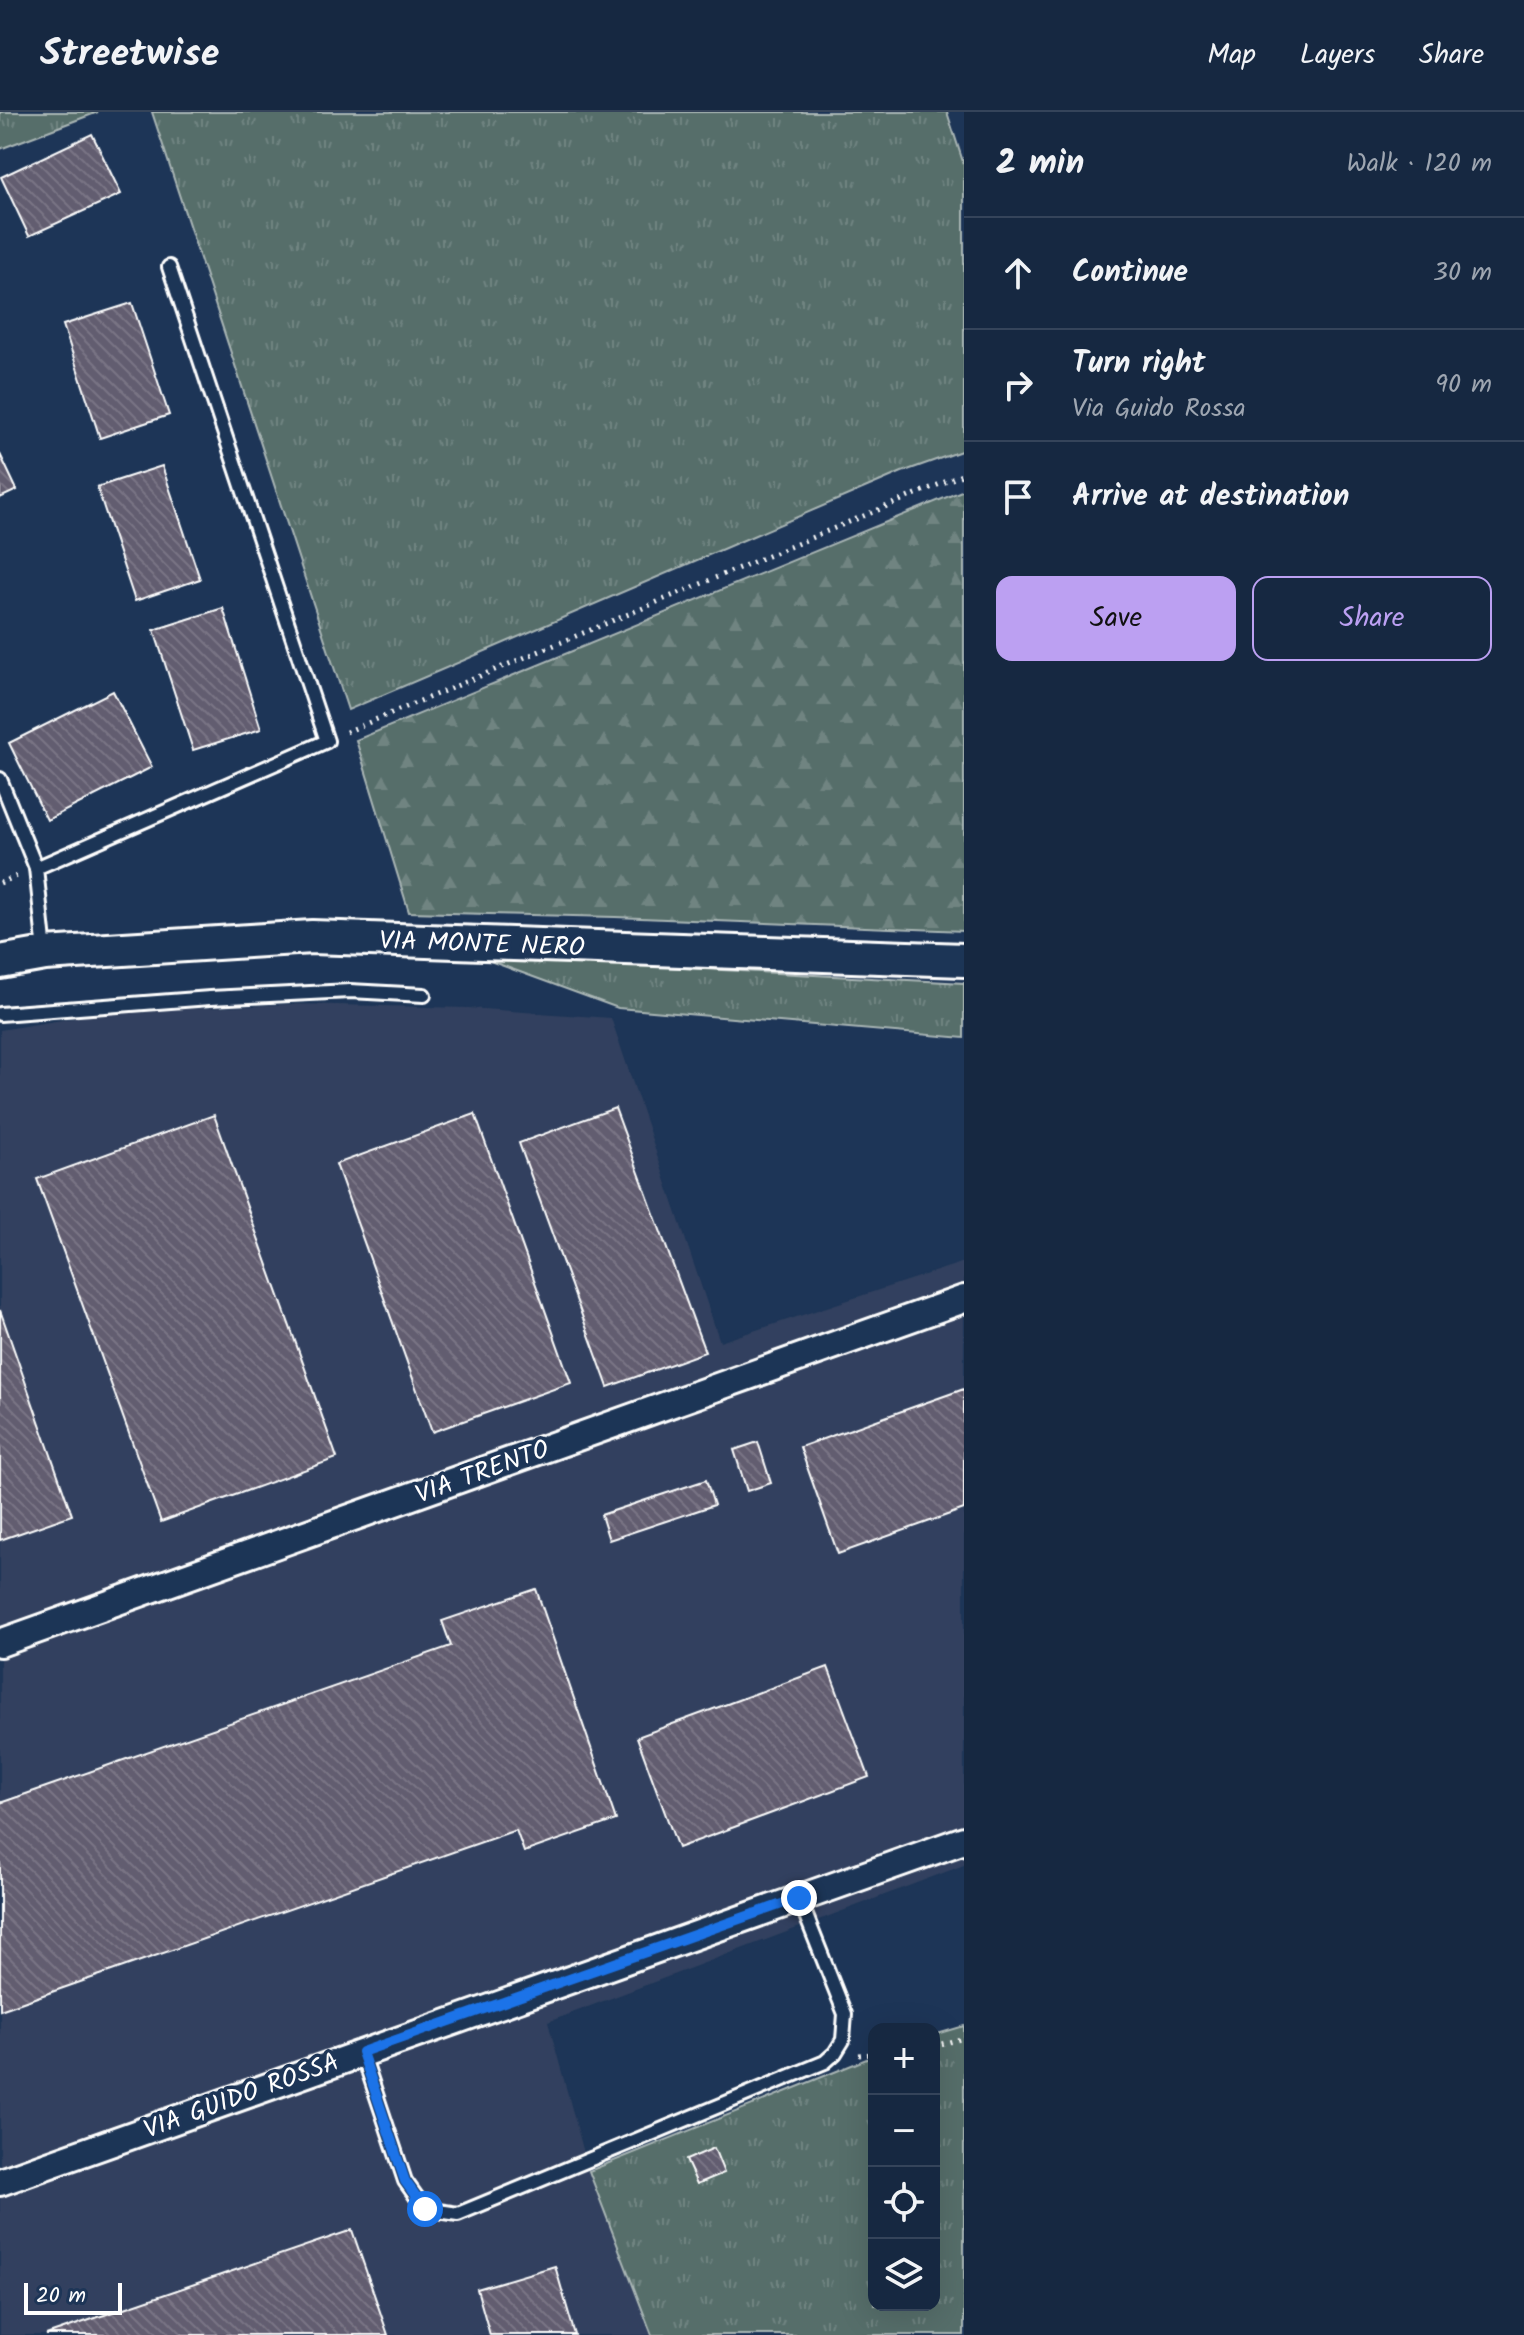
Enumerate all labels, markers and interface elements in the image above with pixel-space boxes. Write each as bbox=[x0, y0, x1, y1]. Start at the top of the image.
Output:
text: Streetwise bbox=[40, 25, 219, 85]
text: Map bbox=[1207, 33, 1256, 78]
text: Layers bbox=[1300, 33, 1375, 78]
text: Share bbox=[1419, 33, 1484, 78]
text: 2 min bbox=[996, 137, 1084, 191]
text: Walk · 120 m bbox=[1347, 143, 1492, 185]
text: Continue bbox=[1072, 249, 1188, 297]
icon: ahead bbox=[996, 251, 1040, 295]
text: 30 m bbox=[1433, 252, 1492, 294]
text: Turn right bbox=[1072, 340, 1205, 388]
icon: right bbox=[996, 363, 1040, 407]
text: 90 m bbox=[1435, 364, 1492, 406]
text: Via Guido Rossa bbox=[1072, 388, 1246, 430]
text: Arrive at destination bbox=[1072, 473, 1349, 521]
icon: arrive bbox=[996, 475, 1040, 519]
button: Save bbox=[996, 576, 1236, 661]
button: Share bbox=[1252, 576, 1492, 661]
street label: VIA MONTE NERO bbox=[378, 920, 585, 970]
street label: VIA TRENTO bbox=[410, 1429, 556, 1517]
route end bbox=[781, 1880, 817, 1916]
map controls bbox=[868, 2023, 940, 2311]
button: + bbox=[868, 2023, 940, 2095]
street label: VIA GUIDO ROSSA bbox=[138, 2042, 345, 2152]
button: − bbox=[868, 2095, 940, 2167]
button: locate bbox=[868, 2167, 940, 2239]
route start bbox=[407, 2191, 443, 2227]
button: layers bbox=[868, 2239, 940, 2311]
scale bar bbox=[24, 2279, 122, 2315]
text: 20 m bbox=[36, 2279, 86, 2314]

